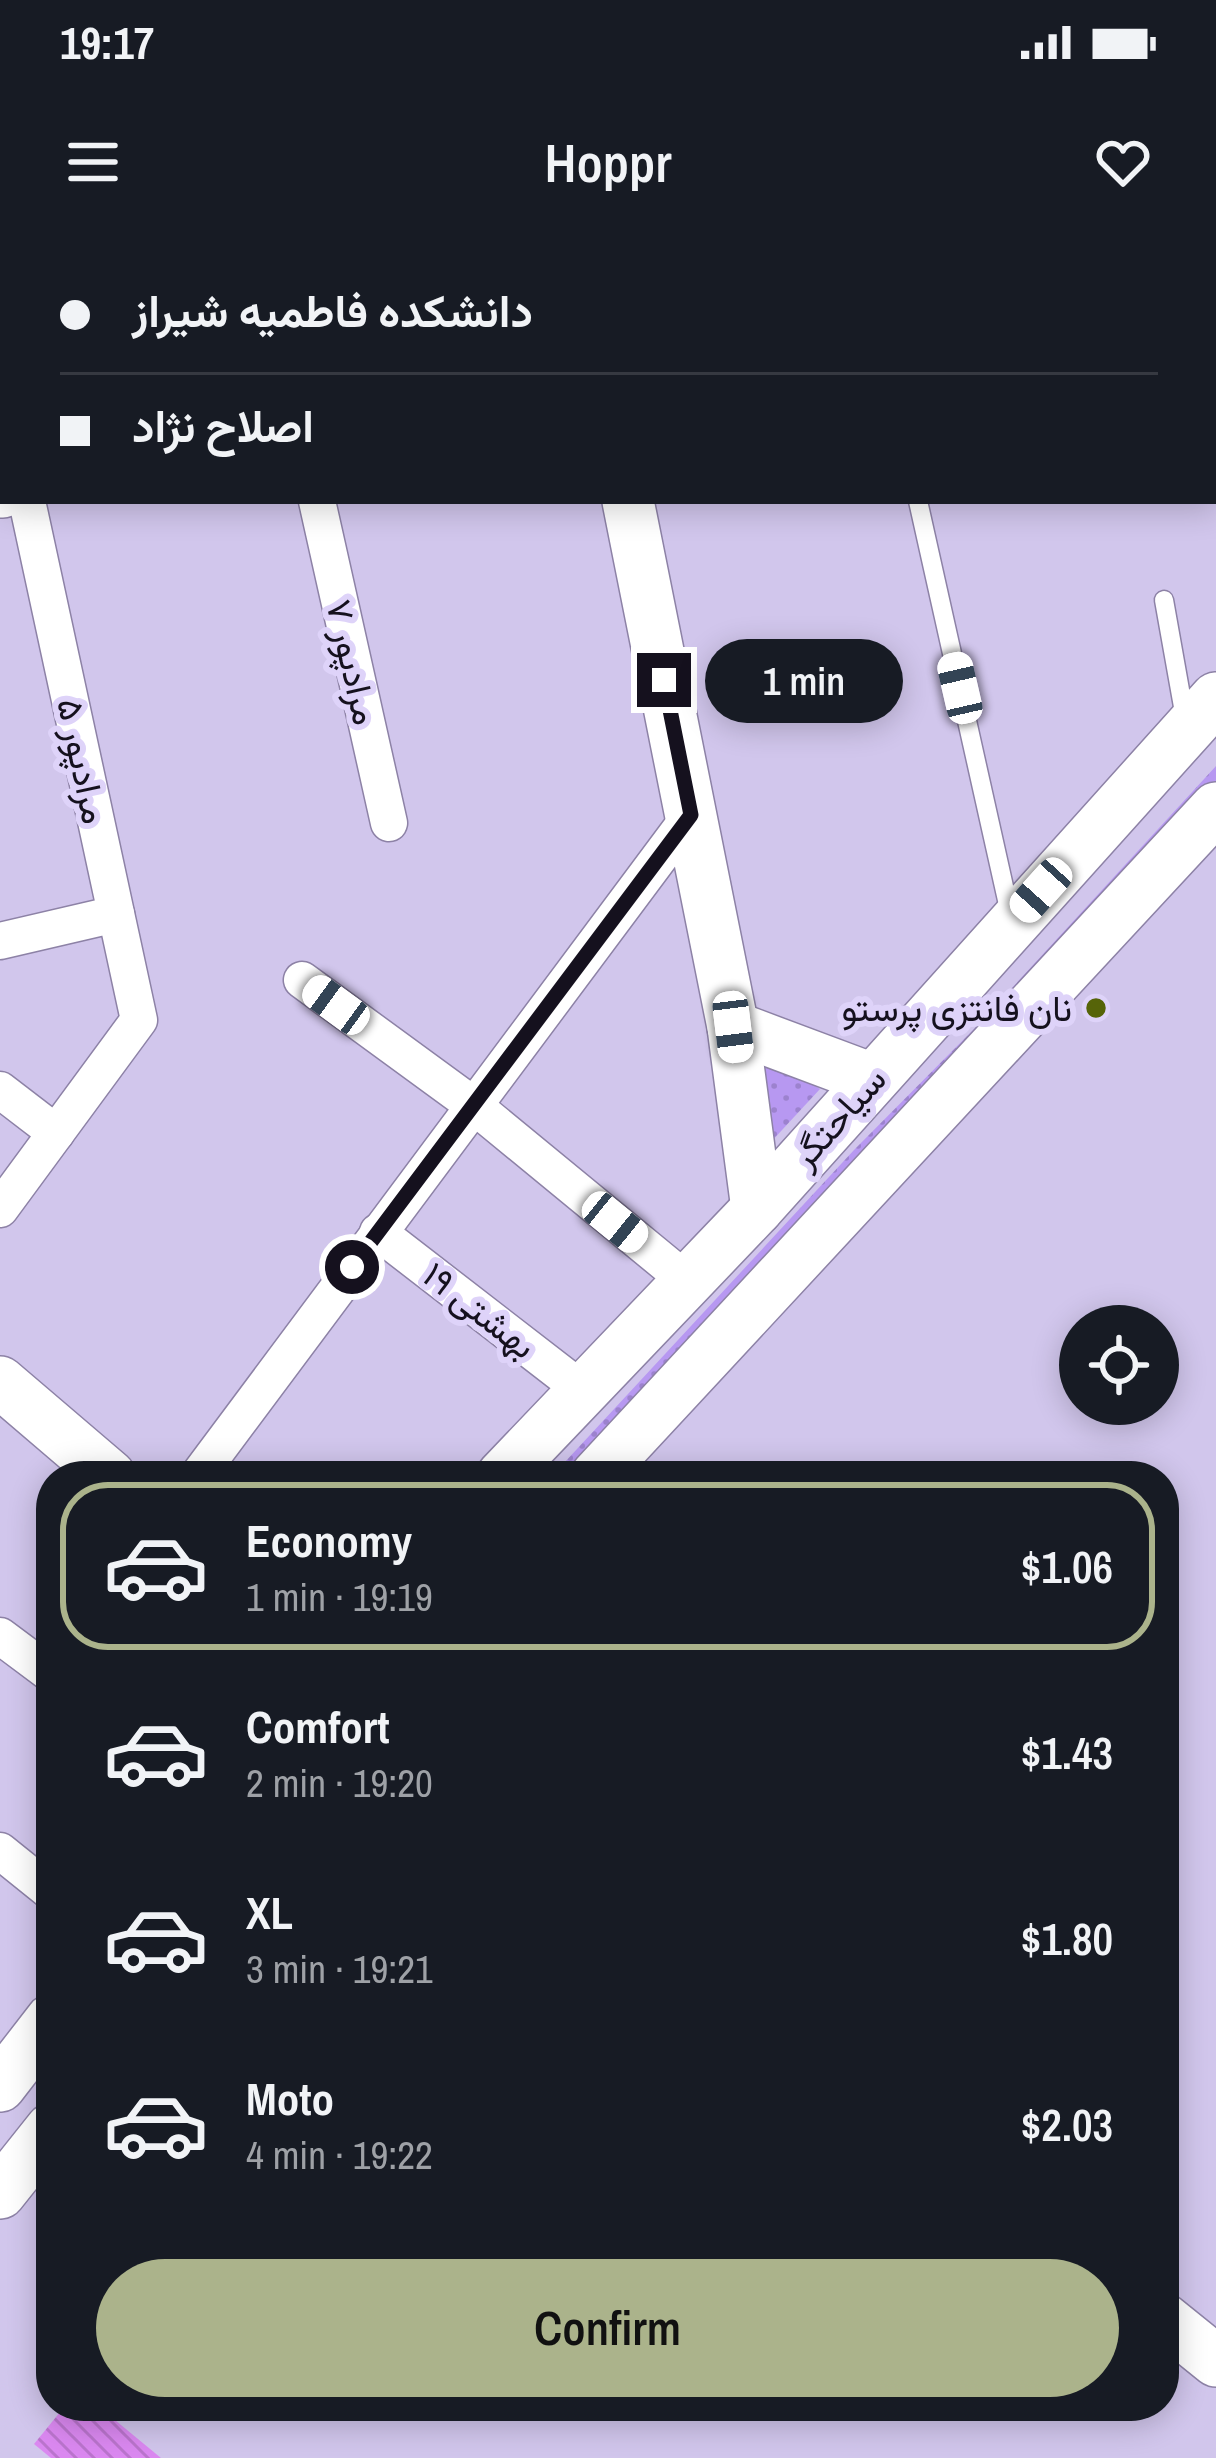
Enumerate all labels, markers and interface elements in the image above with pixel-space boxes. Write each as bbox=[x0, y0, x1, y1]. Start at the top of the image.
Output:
text: 19:17 bbox=[60, 12, 154, 73]
text: Hoppr bbox=[544, 126, 672, 199]
icon: menu bbox=[60, 129, 126, 195]
icon: heart bbox=[1090, 129, 1156, 195]
text: دانشکده فاطمیه شیراز bbox=[132, 280, 533, 341]
text: اصلاح نژاد bbox=[132, 395, 314, 456]
street label: ۷ مرادپور bbox=[314, 595, 391, 730]
callout: 1 min bbox=[706, 638, 904, 722]
car bbox=[934, 649, 986, 727]
route end bbox=[637, 653, 691, 707]
text: 1 min bbox=[763, 655, 845, 707]
street label: ۵ مرادپور bbox=[45, 694, 120, 828]
car bbox=[1004, 851, 1078, 929]
car bbox=[296, 969, 376, 1041]
place label: نان فانتزی پرستو bbox=[841, 984, 1072, 1033]
car bbox=[711, 989, 755, 1065]
marker: نان فانتزی پرستو bbox=[1083, 995, 1109, 1021]
street label: سیاحتگر bbox=[779, 1056, 896, 1179]
car bbox=[576, 1185, 654, 1259]
route start bbox=[325, 1240, 379, 1294]
street label: ۱۹ بهشتی bbox=[414, 1251, 546, 1369]
map controls bbox=[1059, 1305, 1179, 1425]
button: locate bbox=[1059, 1305, 1179, 1425]
text: Economy bbox=[246, 1510, 412, 1571]
icon: car bbox=[102, 1512, 210, 1620]
text: $1.06 bbox=[1021, 1536, 1113, 1597]
text: 1 min · 19:19 bbox=[246, 1571, 433, 1623]
text: Comfort bbox=[246, 1696, 389, 1757]
icon: car bbox=[102, 1698, 210, 1806]
text: $1.43 bbox=[1021, 1722, 1113, 1783]
text: 2 min · 19:20 bbox=[246, 1757, 433, 1809]
text: XL bbox=[246, 1882, 293, 1943]
icon: car bbox=[102, 1884, 210, 1992]
text: $1.80 bbox=[1021, 1908, 1113, 1969]
text: 3 min · 19:21 bbox=[246, 1943, 433, 1995]
text: Moto bbox=[246, 2068, 334, 2129]
icon: car bbox=[102, 2070, 210, 2178]
text: $2.03 bbox=[1021, 2094, 1113, 2155]
text: 4 min · 19:22 bbox=[246, 2129, 433, 2181]
button: Confirm bbox=[96, 2259, 1119, 2397]

